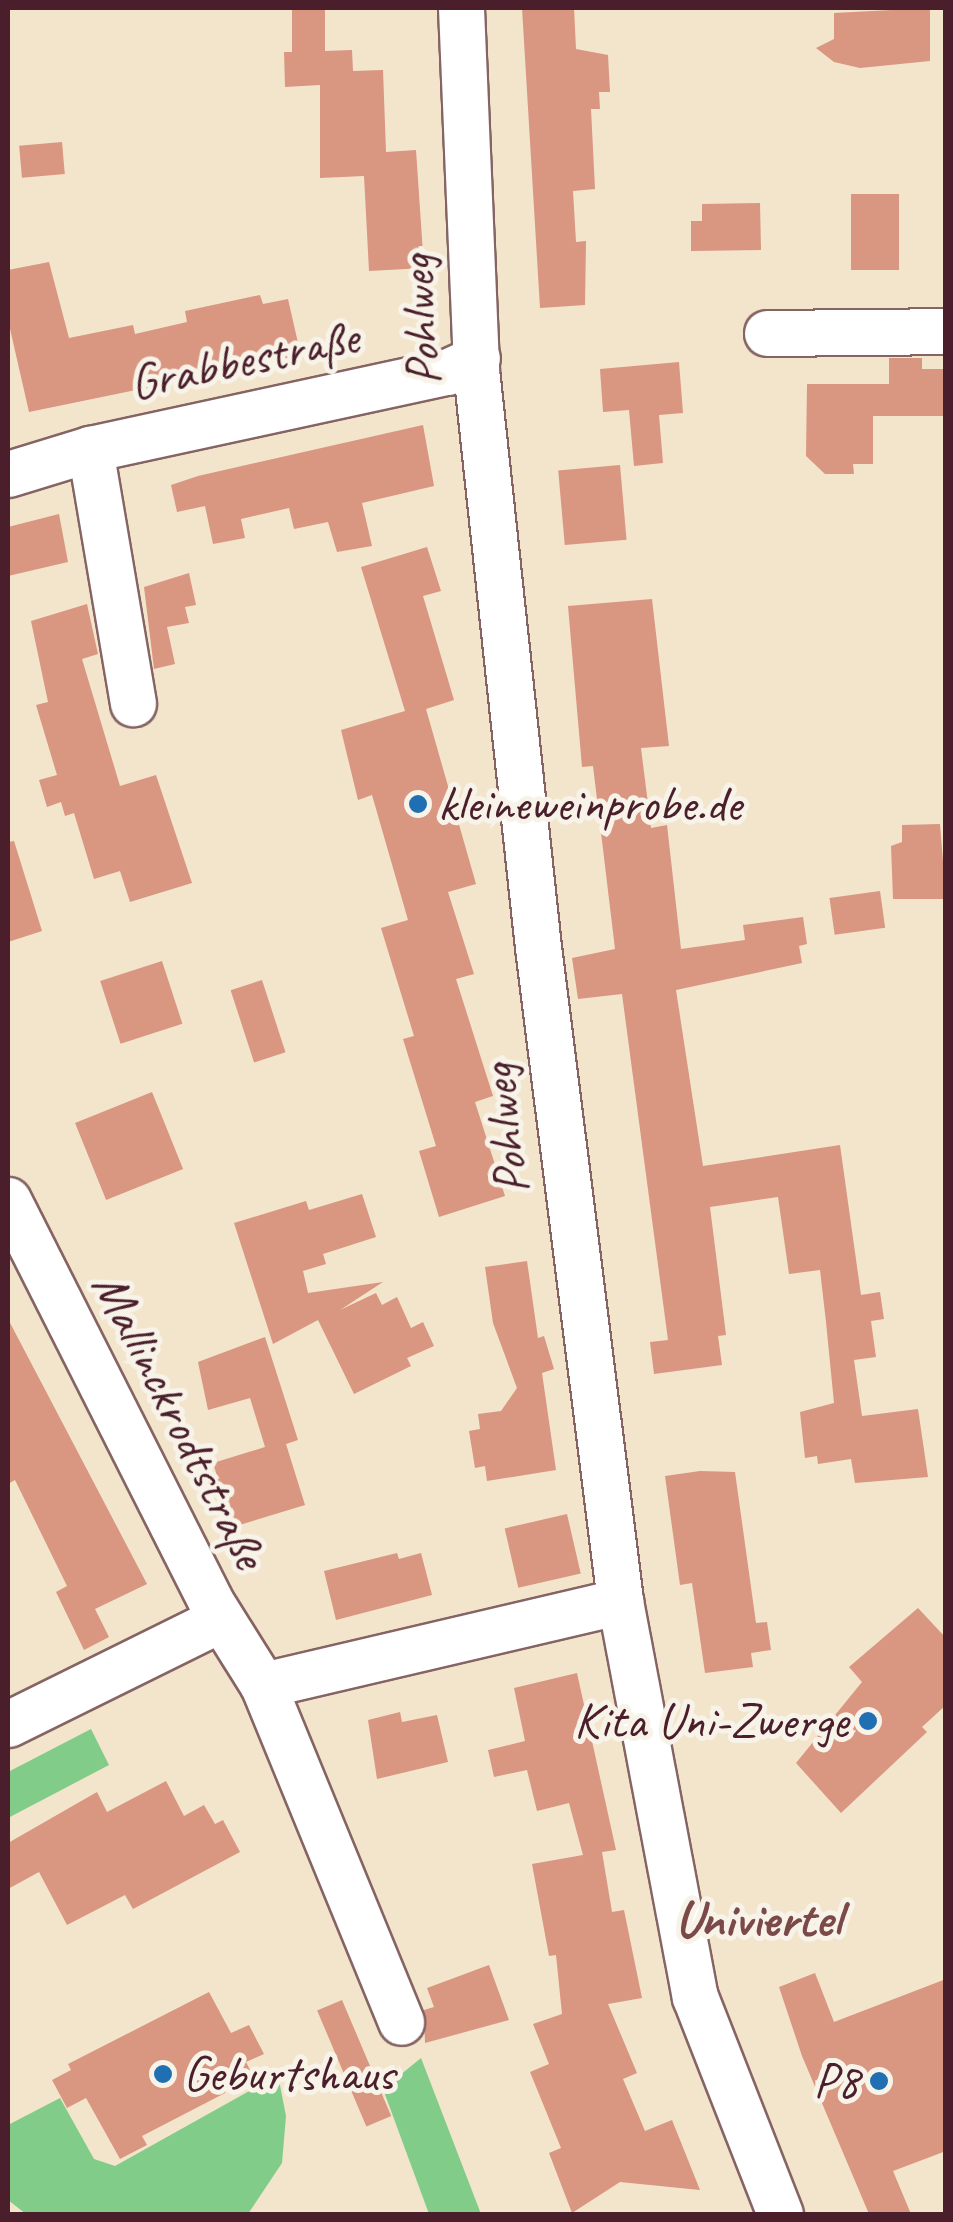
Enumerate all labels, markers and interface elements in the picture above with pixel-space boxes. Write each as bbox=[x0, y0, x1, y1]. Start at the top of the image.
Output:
street label: Pohlweg bbox=[386, 253, 454, 387]
street label: Grabbestraße bbox=[124, 307, 364, 413]
place label: kleineweinprobe.de bbox=[438, 774, 741, 834]
marker: kleineweinprobe.de bbox=[407, 793, 429, 815]
street label: Pohlweg bbox=[467, 1060, 543, 1198]
street label: Mallinckrodtstraße bbox=[80, 1262, 280, 1578]
place label: Kita Uni-Zwerge bbox=[574, 1691, 848, 1751]
marker: Kita Uni-Zwerge bbox=[857, 1710, 879, 1732]
district label: Univiertel bbox=[675, 1889, 841, 1951]
place label: Geburtshaus bbox=[183, 2044, 394, 2104]
place label: P8 bbox=[813, 2051, 859, 2111]
marker: Geburtshaus bbox=[152, 2063, 174, 2085]
marker: P8 bbox=[868, 2070, 890, 2092]

